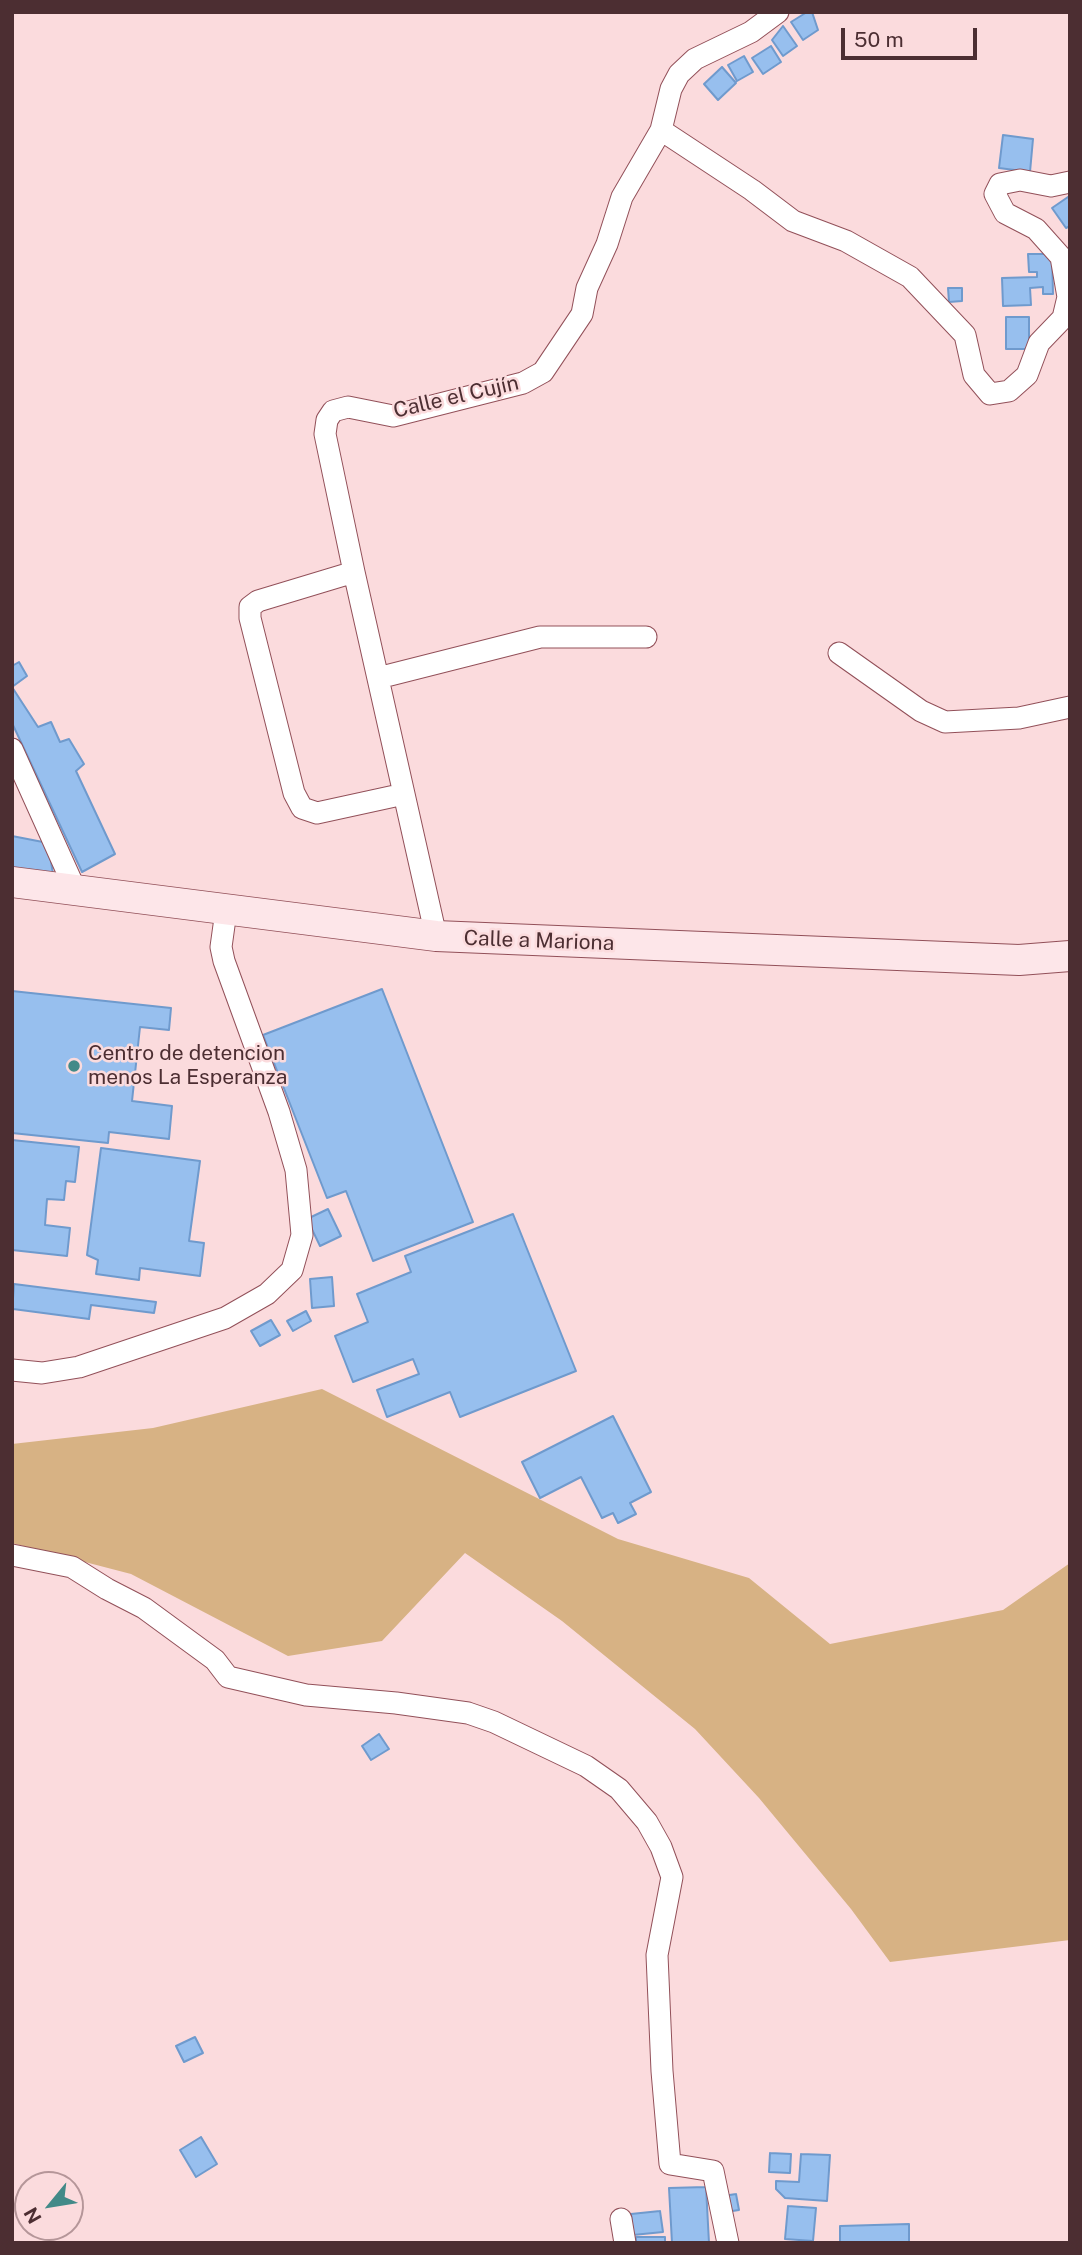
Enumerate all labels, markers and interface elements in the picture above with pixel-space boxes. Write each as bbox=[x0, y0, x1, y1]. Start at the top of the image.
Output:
scale bar bbox=[844, 14, 981, 58]
text: 50 m bbox=[854, 27, 904, 52]
street label: Calle el Cujín bbox=[391, 370, 521, 424]
street label: Calle a Mariona bbox=[463, 926, 615, 956]
place label: Centro de detencion menos La Esperanza bbox=[88, 1041, 287, 1091]
marker: Centro de detencion menos La Esperanza bbox=[66, 1058, 82, 1074]
north arrow bbox=[14, 2171, 84, 2241]
text: N bbox=[19, 2204, 46, 2227]

